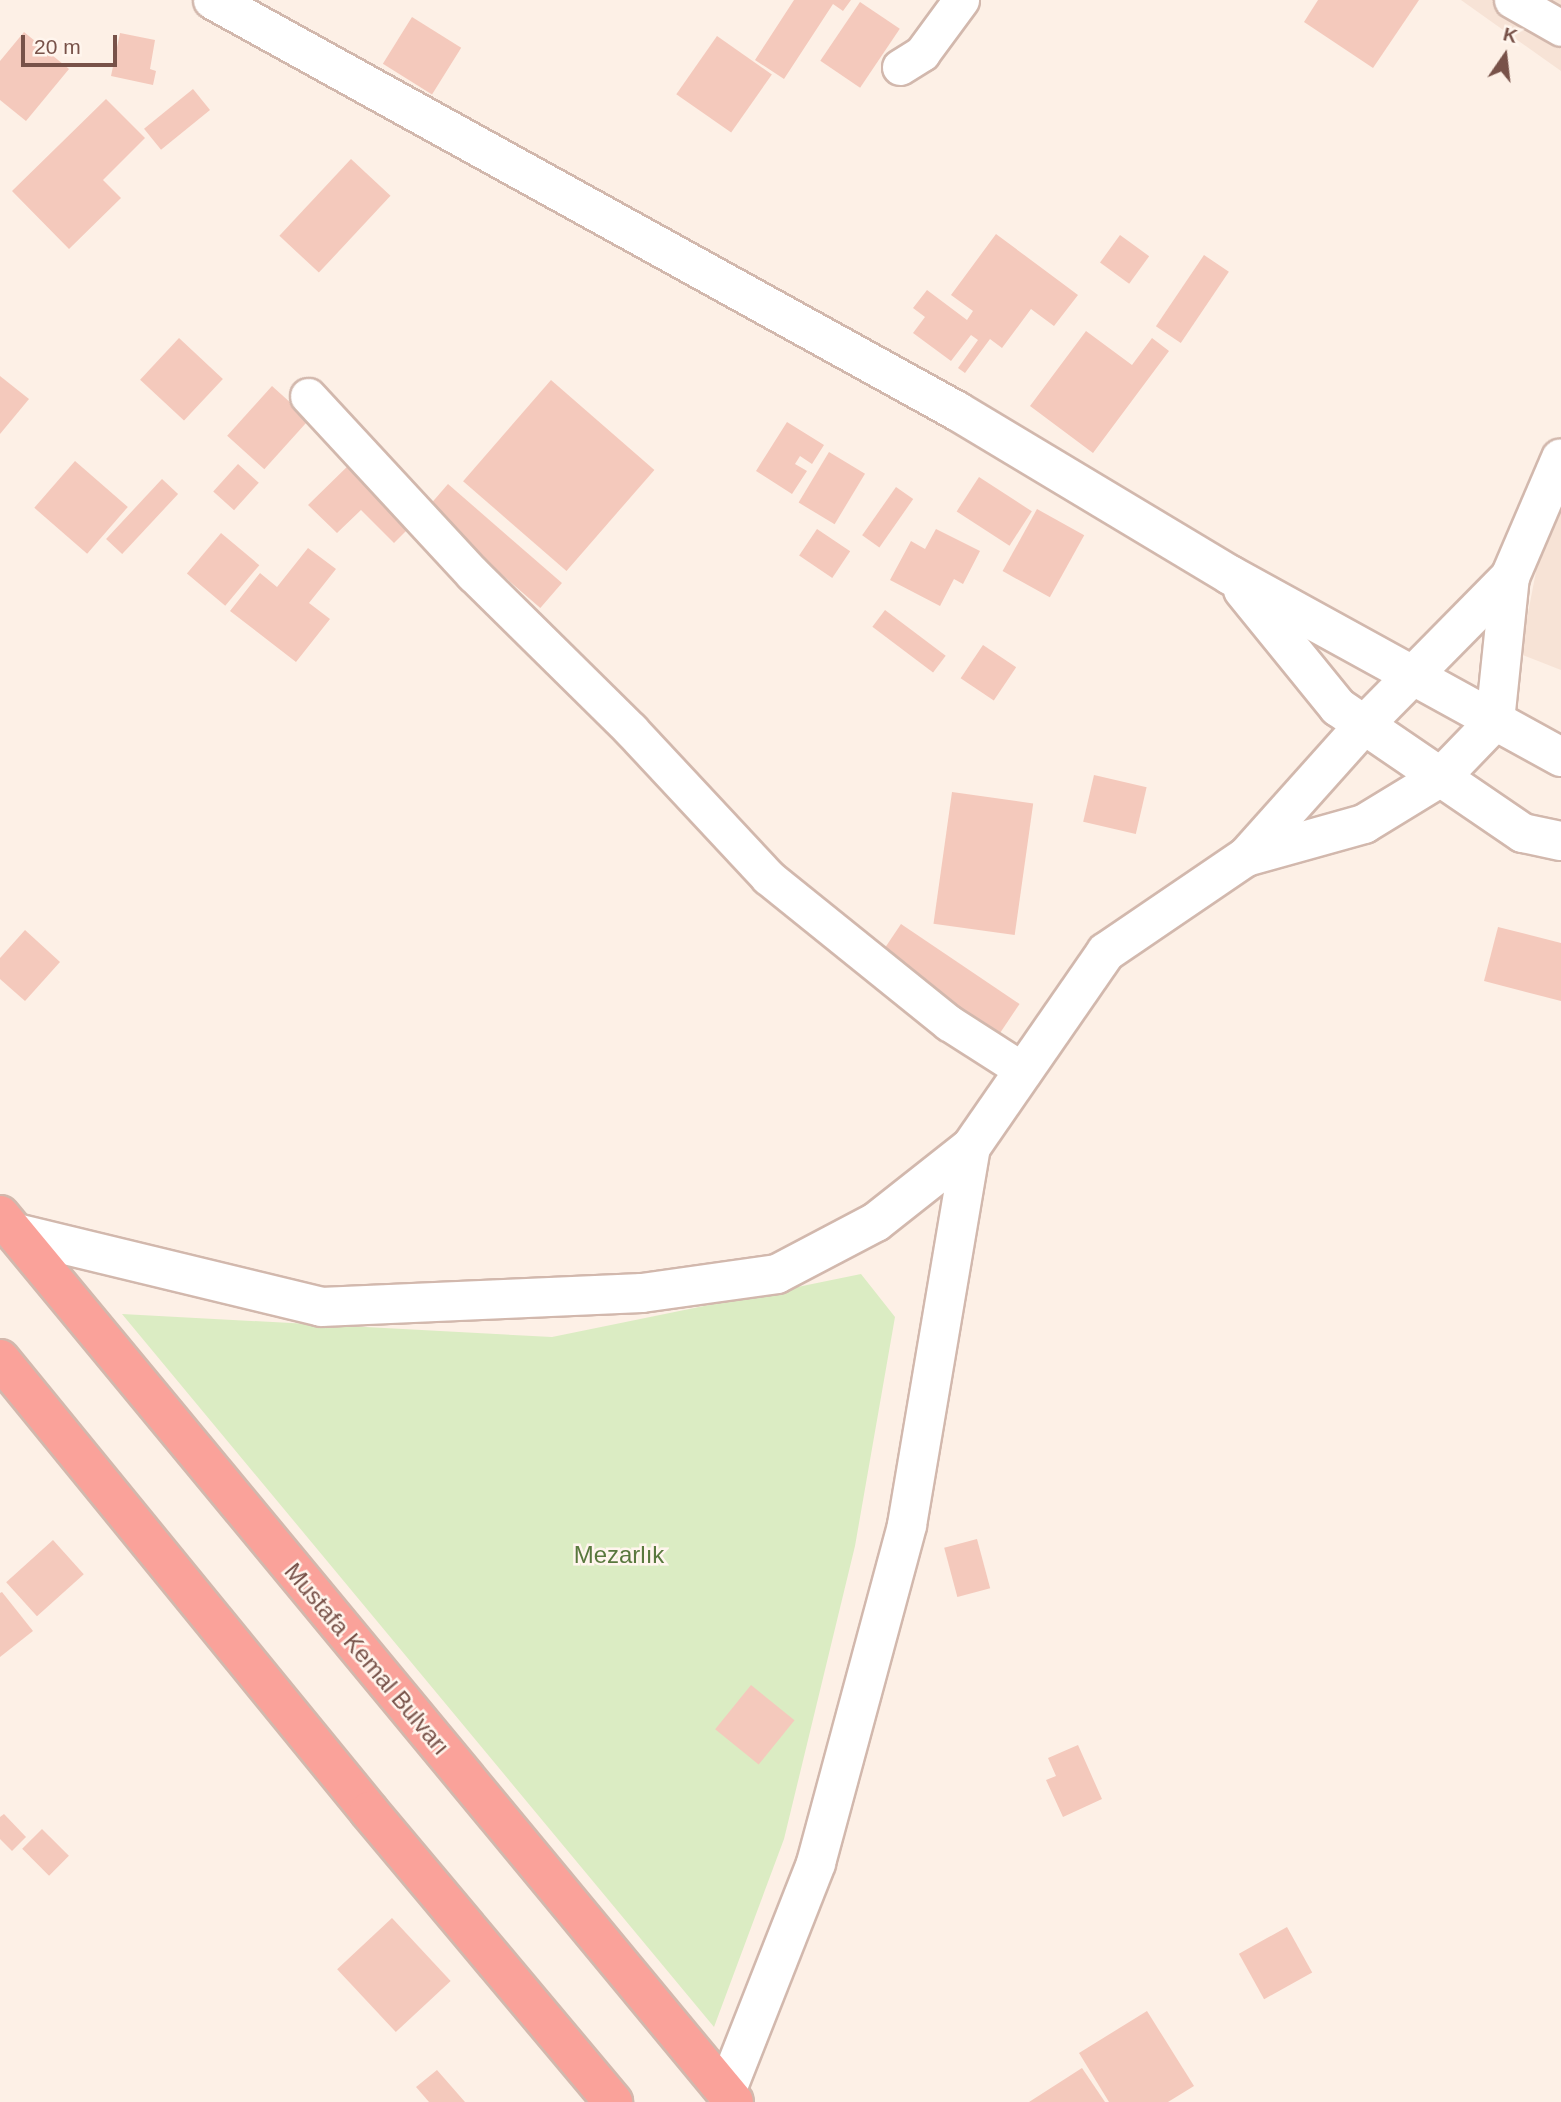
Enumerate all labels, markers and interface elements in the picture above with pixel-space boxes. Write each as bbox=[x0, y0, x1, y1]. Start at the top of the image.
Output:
scale bar bbox=[24, 21, 121, 65]
north arrow bbox=[1470, 21, 1540, 91]
text: K bbox=[1501, 23, 1519, 47]
text: 20 m bbox=[34, 35, 81, 58]
park label: Mezarlık bbox=[574, 1541, 664, 1569]
street label: Mustafa Kemal Bulvarı bbox=[278, 1557, 456, 1761]

